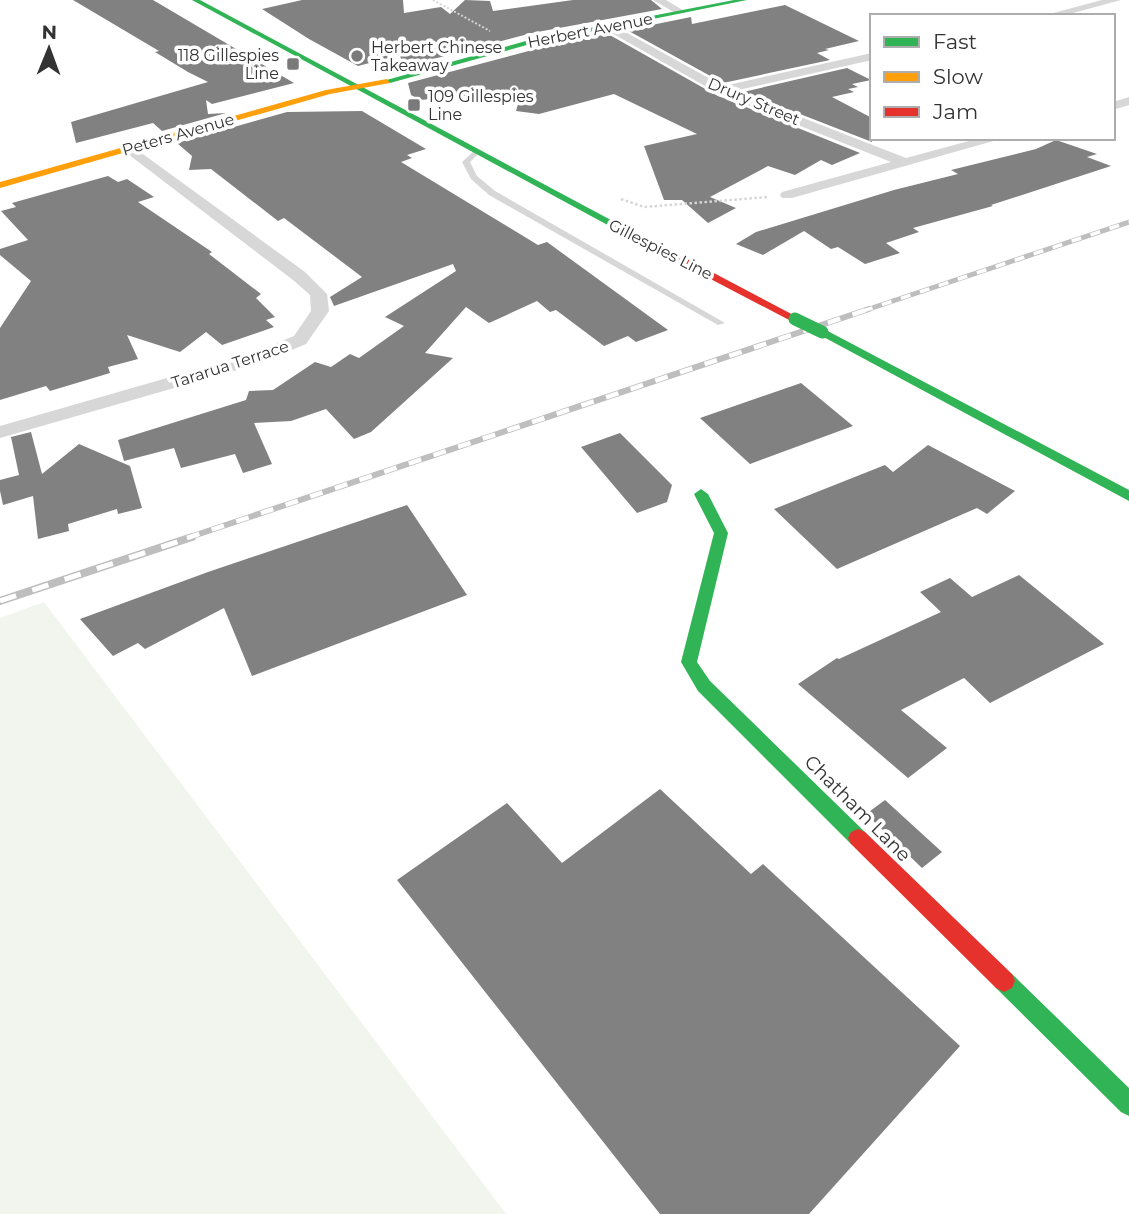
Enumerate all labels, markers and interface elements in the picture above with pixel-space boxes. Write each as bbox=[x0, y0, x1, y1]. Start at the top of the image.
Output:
street label: Herbert Avenue bbox=[526, 9, 654, 52]
north arrow bbox=[14, 14, 84, 84]
legend bbox=[870, 14, 1115, 140]
text: N bbox=[41, 21, 57, 44]
text: Fast bbox=[933, 29, 977, 54]
place label: Herbert Chinese Takeaway bbox=[371, 38, 502, 75]
place label: 118 Gillespies Line bbox=[178, 46, 279, 83]
marker: Herbert Chinese Takeaway bbox=[349, 48, 365, 64]
marker: 118 Gillespies Line bbox=[285, 56, 301, 72]
text: Slow bbox=[933, 64, 983, 89]
street label: Drury Street bbox=[705, 74, 803, 130]
place label: 109 Gillespies Line bbox=[428, 87, 534, 124]
marker: 109 Gillespies Line bbox=[406, 97, 422, 113]
text: Jam bbox=[932, 99, 978, 124]
street label: Peters Avenue bbox=[120, 109, 236, 160]
street label: Gillespies Line bbox=[606, 215, 716, 284]
street label: Tararua Terrace bbox=[169, 337, 291, 392]
street label: Chatham Lane bbox=[800, 750, 916, 866]

